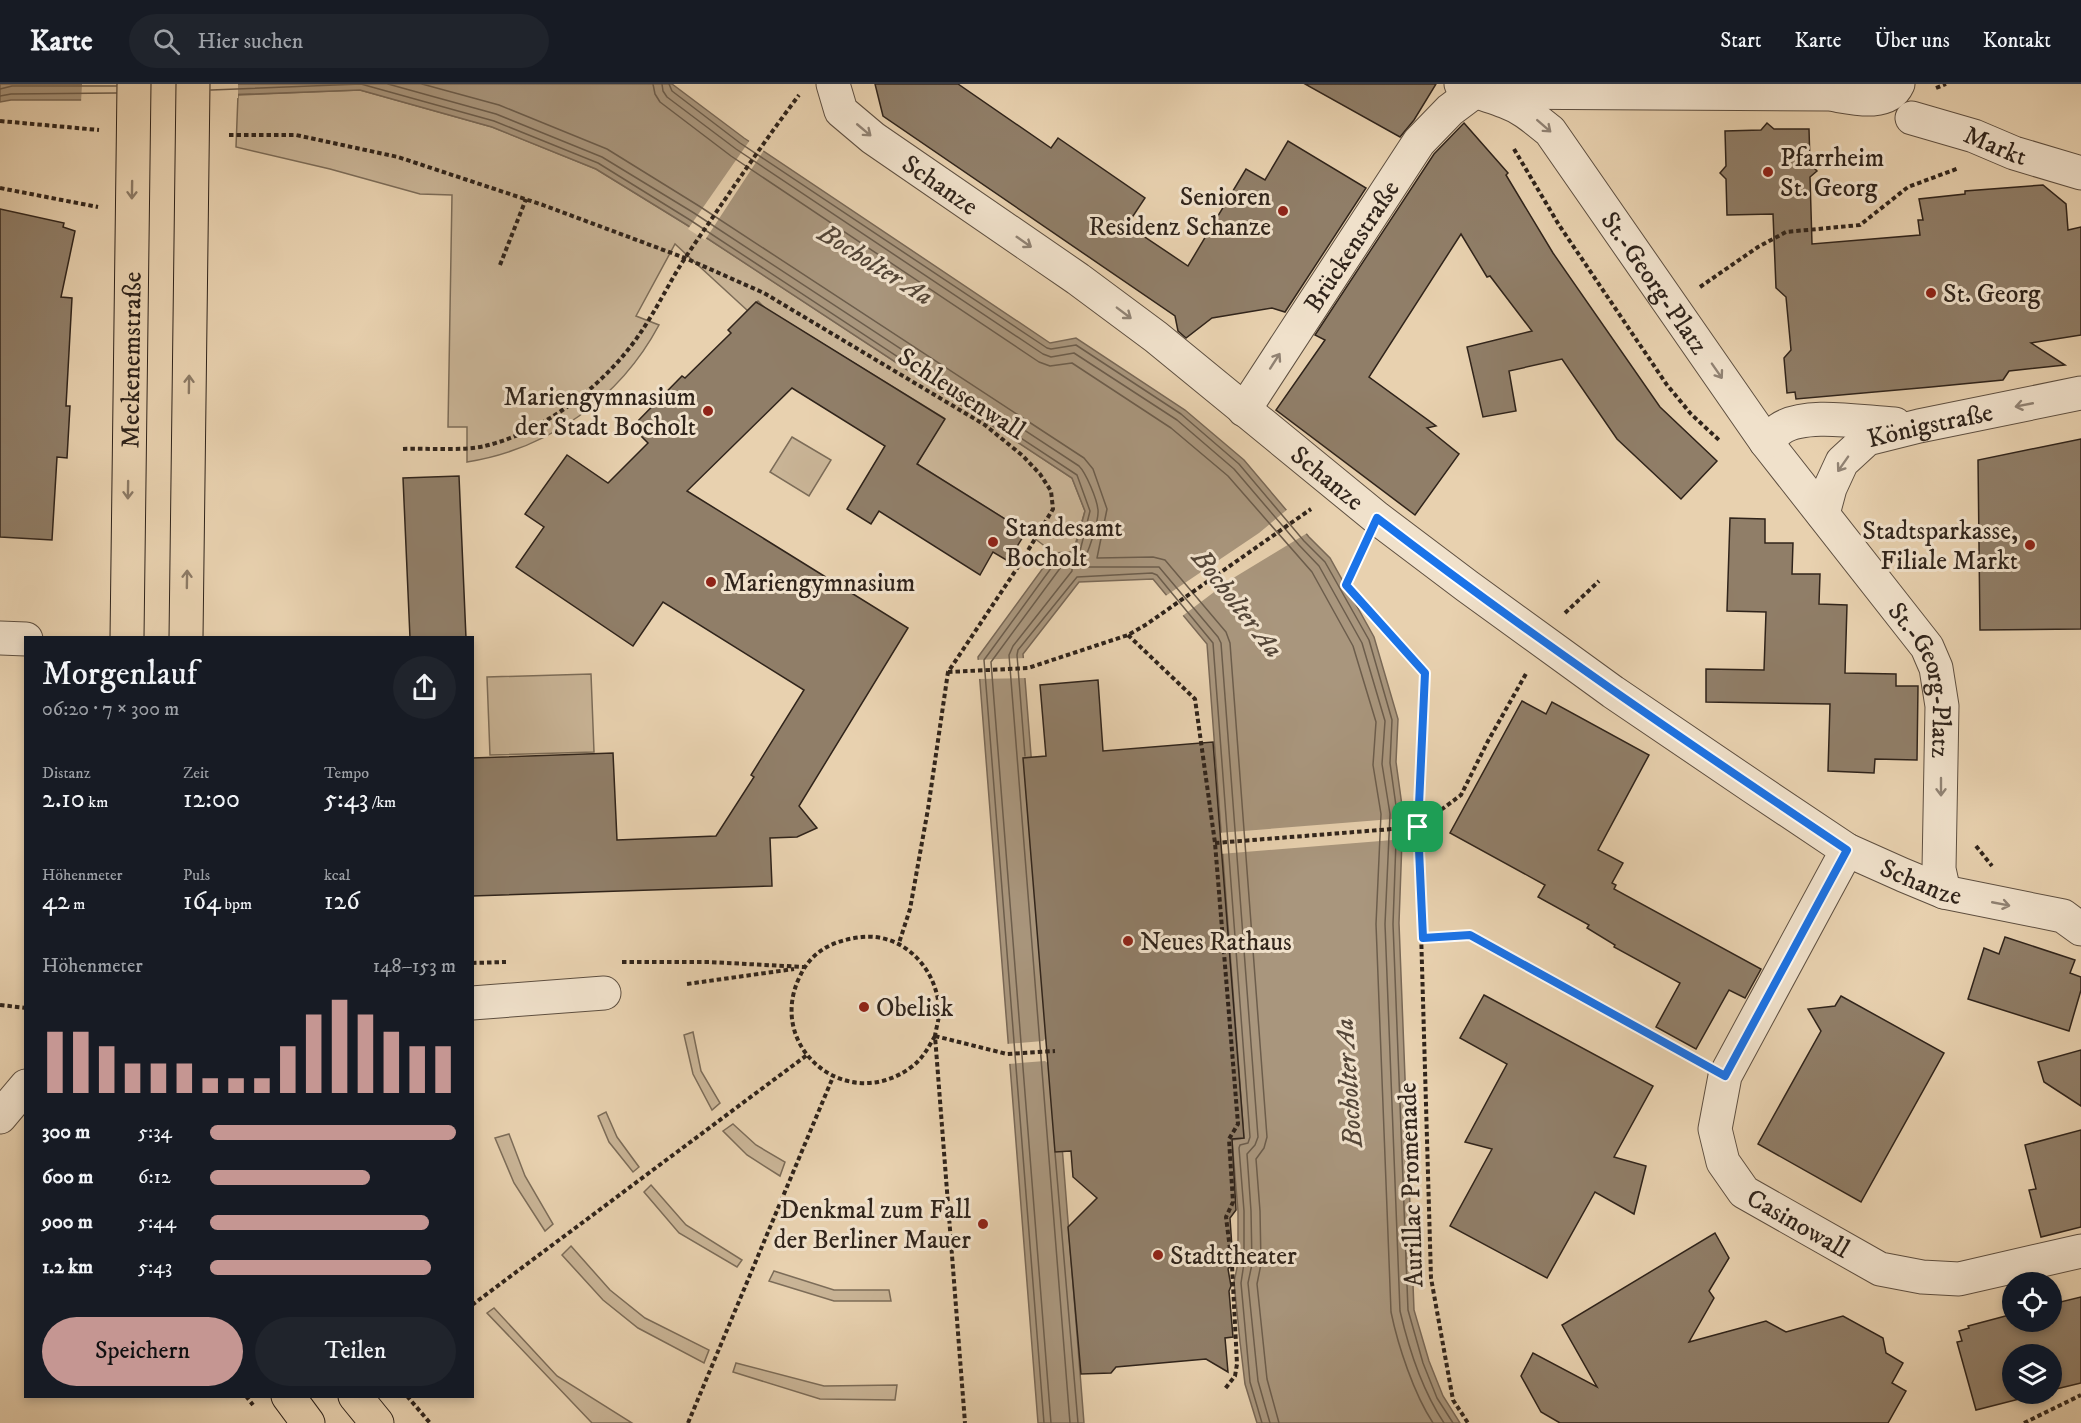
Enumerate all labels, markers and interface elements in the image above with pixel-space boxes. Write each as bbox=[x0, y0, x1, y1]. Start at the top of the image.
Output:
search box bbox=[129, 14, 549, 68]
text: Karte bbox=[30, 24, 93, 59]
icon: search bbox=[150, 25, 183, 58]
text: Hier suchen bbox=[198, 28, 303, 55]
text: Start bbox=[1720, 28, 1762, 54]
text: Karte bbox=[1795, 28, 1841, 54]
text: Über uns bbox=[1874, 28, 1950, 54]
text: Kontakt bbox=[1983, 28, 2051, 54]
street label: Markt bbox=[1958, 119, 2030, 174]
one-way arrow bbox=[1536, 120, 1552, 133]
one-way arrow bbox=[856, 124, 872, 137]
place label: Pfarrheim St. Georg bbox=[1780, 142, 1884, 205]
street label: Schanze bbox=[895, 148, 984, 223]
marker: Pfarrheim St. Georg bbox=[1761, 165, 1775, 179]
street label: Brückenstraße bbox=[1297, 174, 1408, 319]
one-way arrow bbox=[127, 179, 138, 199]
place label: Senioren Residenz Schanze bbox=[1088, 181, 1271, 244]
marker: Senioren Residenz Schanze bbox=[1276, 204, 1290, 218]
street label: St.-Georg-Platz bbox=[1593, 206, 1715, 361]
water label: Bocholter Aa bbox=[811, 216, 939, 313]
one-way arrow bbox=[1016, 236, 1032, 248]
street label: Meckenemstraße bbox=[114, 271, 150, 449]
place label: St. Georg bbox=[1943, 278, 2041, 311]
marker: St. Georg bbox=[1924, 286, 1938, 300]
one-way arrow bbox=[1116, 307, 1132, 320]
street label: Schleusenwall bbox=[891, 341, 1031, 448]
one-way arrow bbox=[1270, 353, 1282, 370]
one-way arrow bbox=[1711, 363, 1723, 379]
one-way arrow bbox=[184, 375, 195, 395]
place label: Mariengymnasium der Stadt Bocholt bbox=[504, 381, 696, 444]
street label: Königstraße bbox=[1864, 396, 1996, 456]
one-way arrow bbox=[2014, 400, 2034, 411]
marker: Mariengymnasium der Stadt Bocholt bbox=[701, 404, 715, 418]
street label: Schanze bbox=[1283, 439, 1370, 519]
one-way arrow bbox=[1837, 455, 1849, 471]
one-way arrow bbox=[122, 479, 134, 499]
place label: Standesamt Bocholt bbox=[1005, 512, 1123, 575]
place label: Stadtsparkasse, Filiale Markt bbox=[1862, 515, 2018, 578]
marker: Standesamt Bocholt bbox=[986, 535, 1000, 549]
marker: Stadtsparkasse, Filiale Markt bbox=[2023, 538, 2037, 552]
water label: Bocholter Aa bbox=[1183, 541, 1290, 665]
place label: Mariengymnasium bbox=[723, 567, 915, 600]
one-way arrow bbox=[181, 570, 193, 590]
marker: Mariengymnasium bbox=[704, 575, 718, 589]
street label: St.-Georg-Platz bbox=[1880, 596, 1957, 758]
text: Morgenlauf bbox=[42, 654, 197, 695]
button: share bbox=[393, 656, 456, 719]
text: 06:20 · 7 × 300 m bbox=[42, 697, 179, 722]
text: Distanz bbox=[42, 763, 91, 783]
text: Zeit bbox=[183, 763, 209, 783]
text: Tempo bbox=[324, 763, 369, 783]
one-way arrow bbox=[1935, 777, 1947, 797]
text: 2.10 bbox=[42, 783, 85, 816]
text: 12:00 bbox=[183, 783, 240, 816]
text: 5:43 bbox=[324, 783, 368, 816]
text: km bbox=[85, 792, 108, 812]
text: /km bbox=[368, 792, 396, 812]
pin bbox=[1392, 801, 1443, 852]
icon: arrive bbox=[1401, 810, 1434, 843]
street label: Schanze bbox=[1874, 852, 1964, 913]
text: Höhenmeter bbox=[42, 865, 123, 885]
text: Puls bbox=[183, 865, 210, 885]
text: kcal bbox=[324, 865, 350, 885]
text: 42 bbox=[42, 885, 70, 918]
text: 164 bbox=[183, 885, 221, 918]
text: 126 bbox=[324, 885, 360, 918]
text: m bbox=[70, 894, 85, 914]
text: bpm bbox=[221, 894, 252, 914]
one-way arrow bbox=[1991, 899, 2010, 910]
place label: Neues Rathaus bbox=[1140, 926, 1292, 959]
marker: Neues Rathaus bbox=[1121, 934, 1135, 948]
text: Höhenmeter bbox=[42, 954, 143, 979]
text: 148–153 m bbox=[373, 954, 456, 979]
place label: Obelisk bbox=[876, 992, 954, 1025]
marker: Obelisk bbox=[857, 1000, 871, 1014]
water label: Bocholter Aa bbox=[1328, 1017, 1371, 1150]
street label: Aurillac Promenade bbox=[1391, 1082, 1432, 1288]
text: 300 m bbox=[42, 1120, 90, 1145]
text: 5:34 bbox=[138, 1120, 172, 1145]
text: 600 m bbox=[42, 1165, 93, 1190]
text: 6:12 bbox=[138, 1165, 171, 1190]
street label: Casinowall bbox=[1740, 1182, 1855, 1267]
place label: Denkmal zum Fall der Berliner Mauer bbox=[773, 1194, 971, 1257]
text: 900 m bbox=[42, 1210, 93, 1235]
text: 5:44 bbox=[138, 1210, 176, 1235]
marker: Denkmal zum Fall der Berliner Mauer bbox=[976, 1217, 990, 1231]
place label: Stadttheater bbox=[1170, 1240, 1297, 1273]
marker: Stadttheater bbox=[1151, 1248, 1165, 1262]
text: 1.2 km bbox=[42, 1255, 93, 1280]
text: 5:43 bbox=[138, 1255, 172, 1280]
map controls bbox=[2002, 1272, 2062, 1404]
button: locate bbox=[2002, 1272, 2062, 1332]
button: Speichern bbox=[42, 1317, 243, 1386]
button: Teilen bbox=[255, 1317, 456, 1386]
button: layers bbox=[2002, 1344, 2062, 1404]

